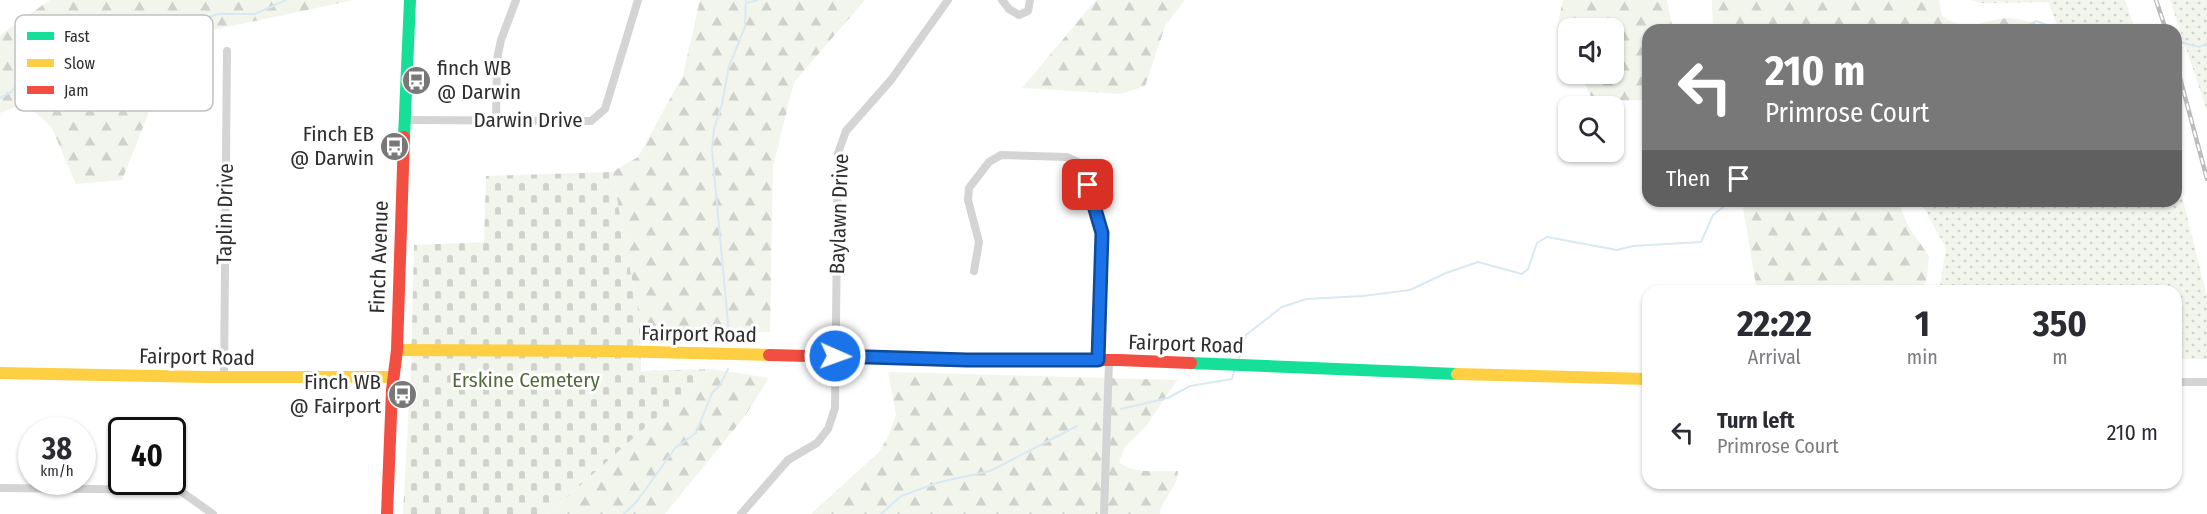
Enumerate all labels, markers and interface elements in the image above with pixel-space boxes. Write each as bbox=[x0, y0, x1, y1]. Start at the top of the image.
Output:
legend bbox=[15, 15, 213, 111]
map controls bbox=[1558, 18, 1624, 162]
button: sound bbox=[1558, 18, 1624, 84]
text: Fast bbox=[64, 27, 91, 46]
text: 210 m bbox=[1765, 46, 1865, 96]
icon: left bbox=[1666, 48, 1744, 126]
text: Slow bbox=[64, 54, 95, 73]
place label: finch WB @ Darwin bbox=[437, 55, 521, 105]
bus stop icon: finch WB @ Darwin bbox=[400, 64, 432, 96]
text: Jam bbox=[64, 81, 89, 100]
button: search bbox=[1558, 96, 1624, 162]
text: Primrose Court bbox=[1765, 97, 1929, 129]
street label: Darwin Drive bbox=[473, 107, 583, 133]
place label: Finch EB @ Darwin bbox=[290, 121, 374, 171]
bus stop icon: Finch EB @ Darwin bbox=[379, 130, 411, 162]
street label: Baylawn Drive bbox=[824, 153, 854, 275]
pin bbox=[1062, 159, 1113, 210]
icon: arrive bbox=[1722, 162, 1755, 195]
street label: Taplin Drive bbox=[211, 163, 239, 265]
text: Then bbox=[1666, 165, 1710, 192]
icon: arrive bbox=[1071, 168, 1104, 201]
street label: Finch Avenue bbox=[364, 200, 394, 314]
text: 22:22 bbox=[1737, 302, 1812, 346]
text: 1 bbox=[1915, 302, 1930, 346]
text: 350 bbox=[2033, 302, 2087, 346]
street label: Fairport Road bbox=[641, 320, 757, 348]
position arrow bbox=[803, 324, 867, 388]
street label: Fairport Road bbox=[1128, 329, 1244, 359]
street label: Fairport Road bbox=[139, 343, 255, 371]
text: Arrival bbox=[1748, 345, 1801, 369]
text: min bbox=[1907, 345, 1938, 369]
text: m bbox=[2052, 345, 2068, 369]
park label: Erskine Cemetery bbox=[452, 367, 601, 393]
place label: Finch WB @ Fairport bbox=[289, 369, 381, 419]
bus stop icon: Finch WB @ Fairport bbox=[386, 378, 418, 410]
text: Turn left bbox=[1717, 407, 1795, 434]
icon: left bbox=[1666, 416, 1699, 449]
speed limit sign: 40 bbox=[108, 417, 186, 495]
text: 210 m bbox=[2107, 419, 2158, 446]
text: 38 bbox=[42, 431, 72, 467]
text: Primrose Court bbox=[1717, 434, 1839, 458]
text: km/h bbox=[40, 462, 74, 480]

